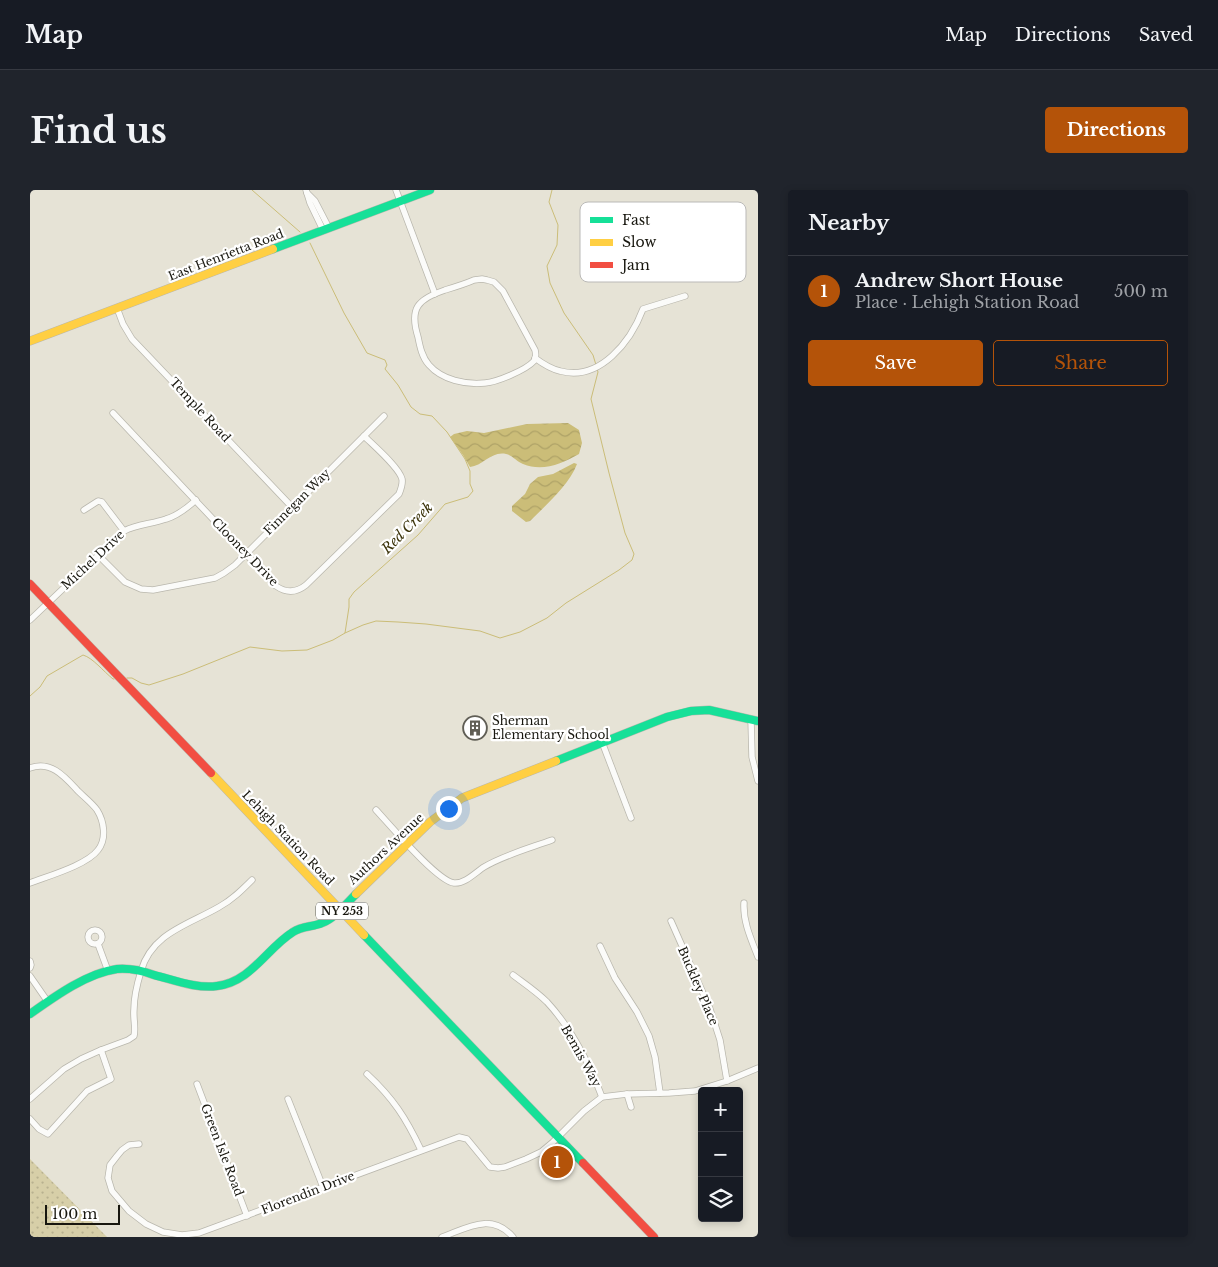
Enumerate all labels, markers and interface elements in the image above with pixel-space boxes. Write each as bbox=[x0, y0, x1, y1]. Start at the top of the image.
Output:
text: Map bbox=[25, 20, 83, 49]
text: Map bbox=[945, 24, 987, 46]
text: Directions bbox=[1015, 24, 1111, 46]
text: Saved bbox=[1139, 24, 1193, 46]
button: Directions bbox=[1045, 107, 1188, 153]
text: Find us bbox=[30, 109, 167, 152]
legend bbox=[580, 202, 746, 282]
text: Nearby bbox=[808, 210, 889, 236]
text: Fast bbox=[622, 211, 651, 229]
street label: East Henrietta Road bbox=[166, 226, 286, 283]
text: Slow bbox=[622, 233, 656, 251]
text: Jam bbox=[620, 256, 650, 274]
text: Andrew Short House bbox=[855, 269, 1063, 292]
text: 1 bbox=[821, 281, 827, 301]
text: 500 m bbox=[1114, 281, 1168, 301]
text: Place · Lehigh Station Road bbox=[855, 292, 1079, 312]
button: Save bbox=[808, 340, 983, 386]
button: Share bbox=[993, 340, 1168, 386]
street label: Temple Road bbox=[167, 374, 234, 445]
street label: Finnegan Way bbox=[260, 465, 333, 538]
water label: Red Creek bbox=[377, 499, 436, 558]
street label: Clooney Drive bbox=[209, 514, 282, 589]
street label: Michel Drive bbox=[58, 527, 127, 593]
place label: Sherman Elementary School bbox=[492, 713, 609, 742]
building icon: Sherman Elementary School bbox=[462, 715, 488, 741]
street label: Lehigh Station Road bbox=[239, 787, 337, 888]
your location bbox=[436, 796, 462, 822]
street label: Authors Avenue bbox=[344, 810, 427, 888]
road number: NY 253 bbox=[316, 902, 368, 919]
street label: Buckley Place bbox=[675, 944, 722, 1028]
street label: Bemis Way bbox=[558, 1022, 605, 1090]
map controls bbox=[698, 1087, 743, 1222]
button: + bbox=[698, 1087, 743, 1132]
street label: Green Isle Road bbox=[198, 1101, 247, 1198]
button: − bbox=[698, 1132, 743, 1177]
pin: 1 bbox=[541, 1143, 573, 1181]
street label: Florendin Drive bbox=[259, 1168, 357, 1217]
button: layers bbox=[698, 1177, 743, 1222]
scale bar bbox=[45, 1202, 120, 1225]
text: 100 m bbox=[52, 1205, 97, 1223]

